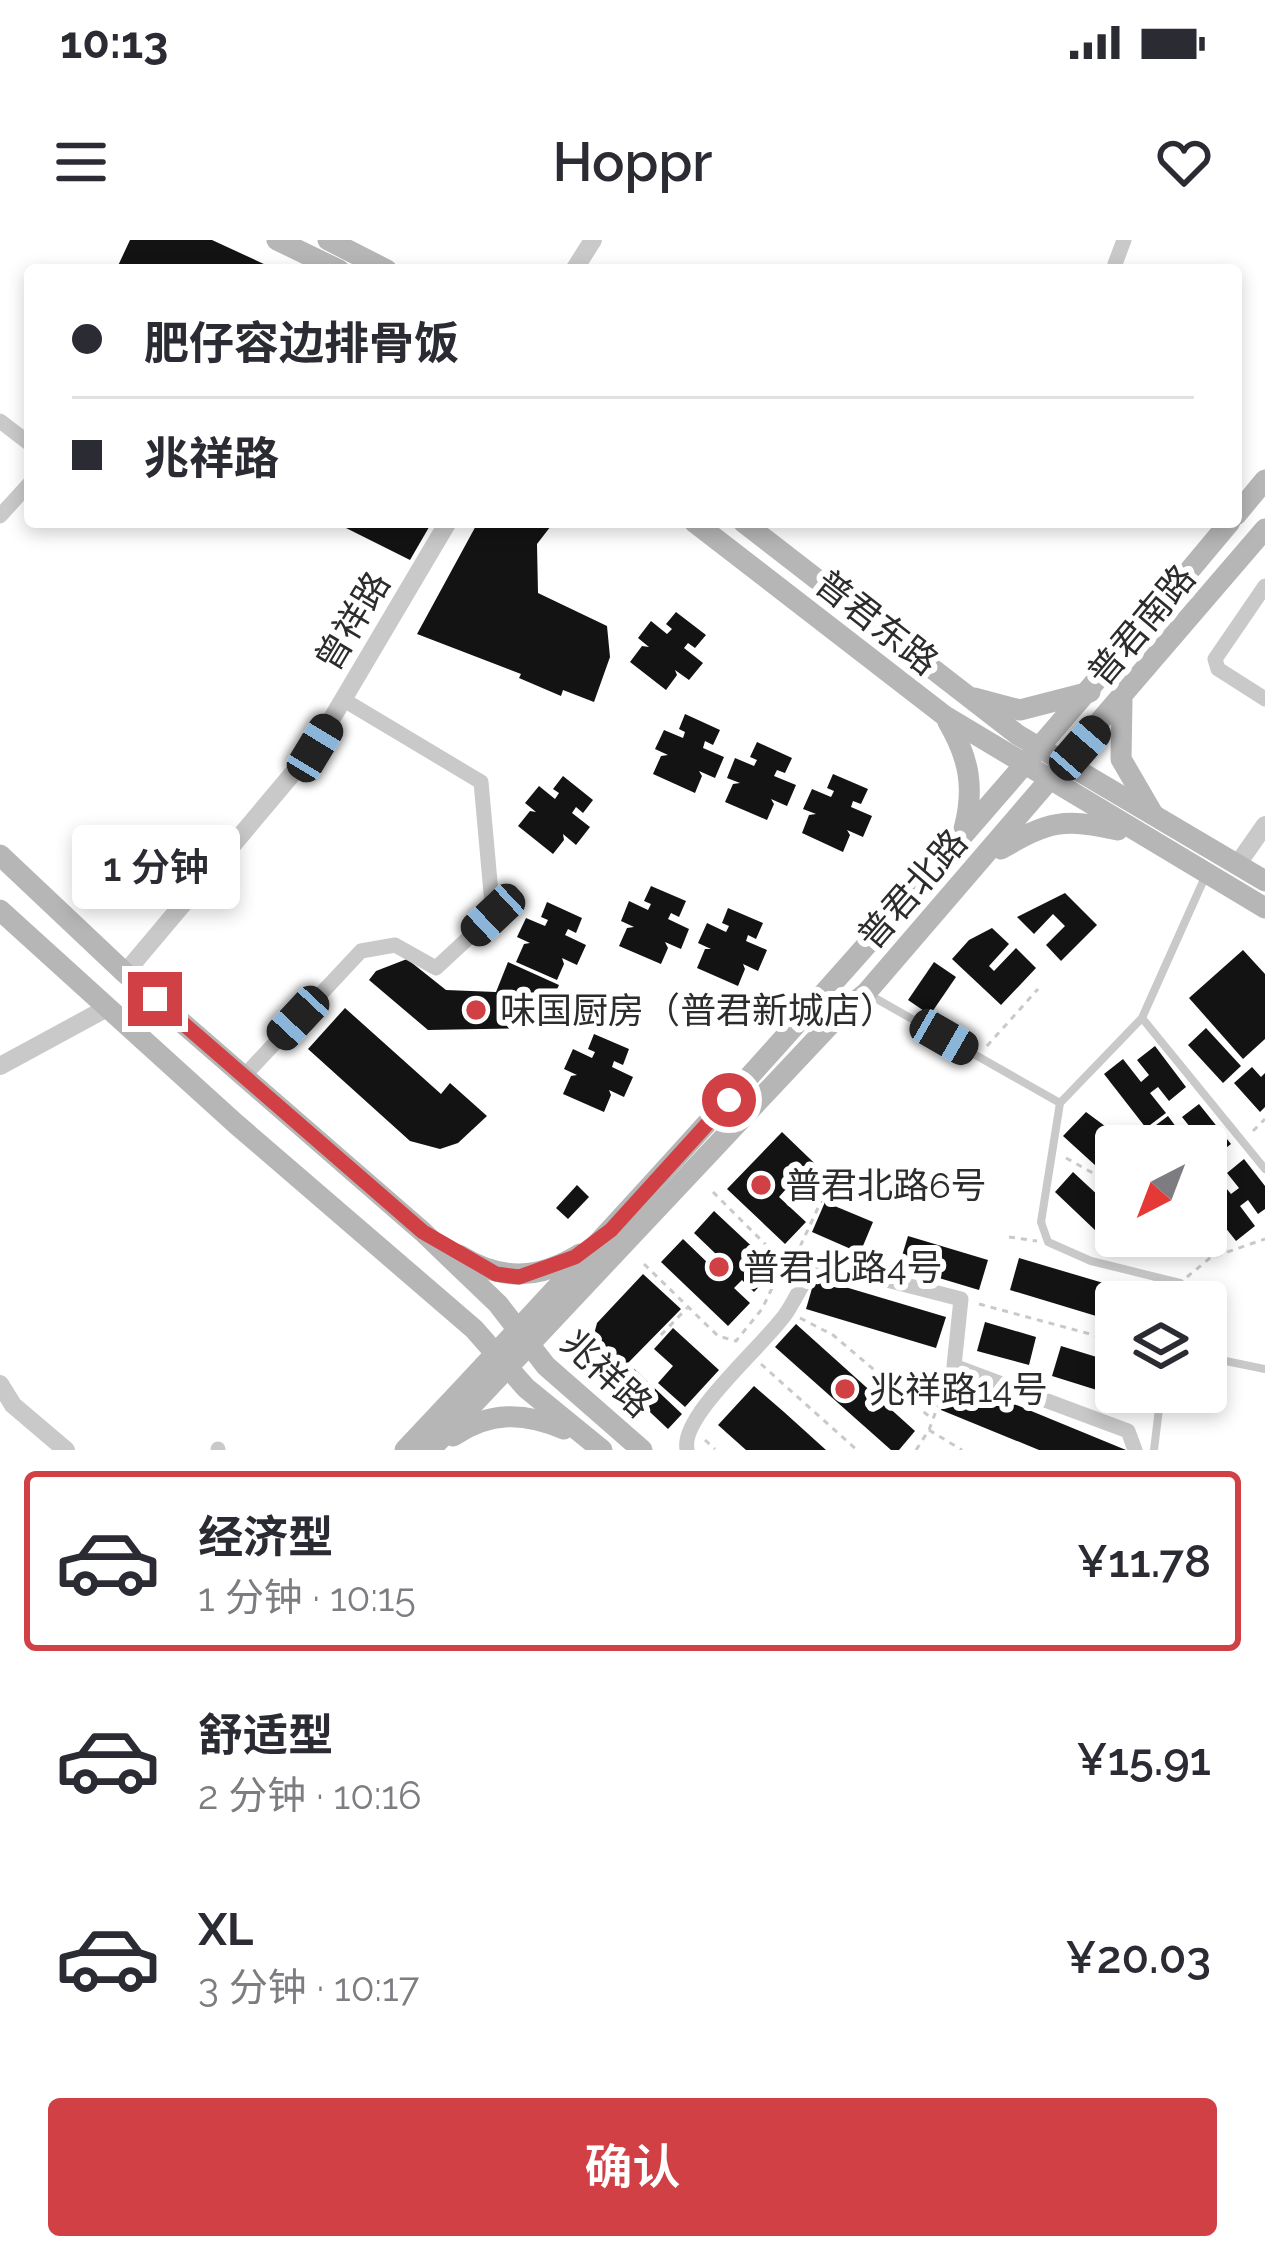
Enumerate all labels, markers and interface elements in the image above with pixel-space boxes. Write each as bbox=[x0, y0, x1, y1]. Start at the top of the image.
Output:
text: 10:13 bbox=[60, 16, 168, 69]
icon: menu bbox=[48, 129, 114, 195]
icon: heart bbox=[1151, 129, 1217, 195]
text: Hoppr bbox=[552, 130, 713, 194]
text: 肥仔容边排骨饭 bbox=[144, 317, 459, 370]
text: 兆祥路 bbox=[144, 432, 279, 485]
street label: 普君南路 bbox=[1079, 556, 1203, 694]
street label: 普君东路 bbox=[807, 561, 947, 683]
street label: 曾祥路 bbox=[306, 564, 398, 678]
car bbox=[281, 708, 349, 788]
car bbox=[1043, 709, 1117, 787]
street label: 普君北路 bbox=[849, 821, 975, 957]
callout: 1 分钟 bbox=[71, 825, 239, 909]
text: 1 分钟 bbox=[103, 844, 209, 890]
car bbox=[454, 877, 532, 953]
route end bbox=[128, 972, 182, 1026]
car bbox=[260, 979, 336, 1057]
place label: 味国厨房（普君新城店） bbox=[500, 989, 896, 1031]
marker: 味国厨房（普君新城店） bbox=[463, 997, 489, 1023]
car bbox=[904, 1003, 984, 1071]
route start bbox=[702, 1073, 756, 1127]
north arrow bbox=[1095, 1125, 1227, 1257]
map controls bbox=[1095, 1125, 1227, 1413]
place label: 普君北路6号 bbox=[785, 1164, 987, 1206]
marker: 普君北路6号 bbox=[748, 1172, 774, 1198]
place label: 普君北路4号 bbox=[743, 1246, 943, 1288]
marker: 普君北路4号 bbox=[706, 1254, 732, 1280]
button: layers bbox=[1095, 1281, 1227, 1413]
street label: 兆祥路 bbox=[553, 1321, 661, 1425]
place label: 兆祥路14号 bbox=[869, 1368, 1048, 1410]
marker: 兆祥路14号 bbox=[832, 1376, 858, 1402]
icon: car bbox=[54, 1507, 162, 1615]
text: 经济型 bbox=[198, 1511, 333, 1564]
text: ¥11.78 bbox=[1077, 1535, 1211, 1588]
text: 1 分钟 · 10:15 bbox=[198, 1574, 416, 1620]
icon: car bbox=[54, 1705, 162, 1813]
text: 舒适型 bbox=[198, 1709, 333, 1762]
text: ¥15.91 bbox=[1076, 1733, 1211, 1786]
text: 2 分钟 · 10:16 bbox=[198, 1772, 422, 1818]
icon: car bbox=[54, 1903, 162, 2011]
text: XL bbox=[198, 1903, 253, 1956]
text: ¥20.03 bbox=[1065, 1931, 1211, 1984]
text: 3 分钟 · 10:17 bbox=[198, 1964, 419, 2010]
button: 确认 bbox=[48, 2098, 1217, 2236]

